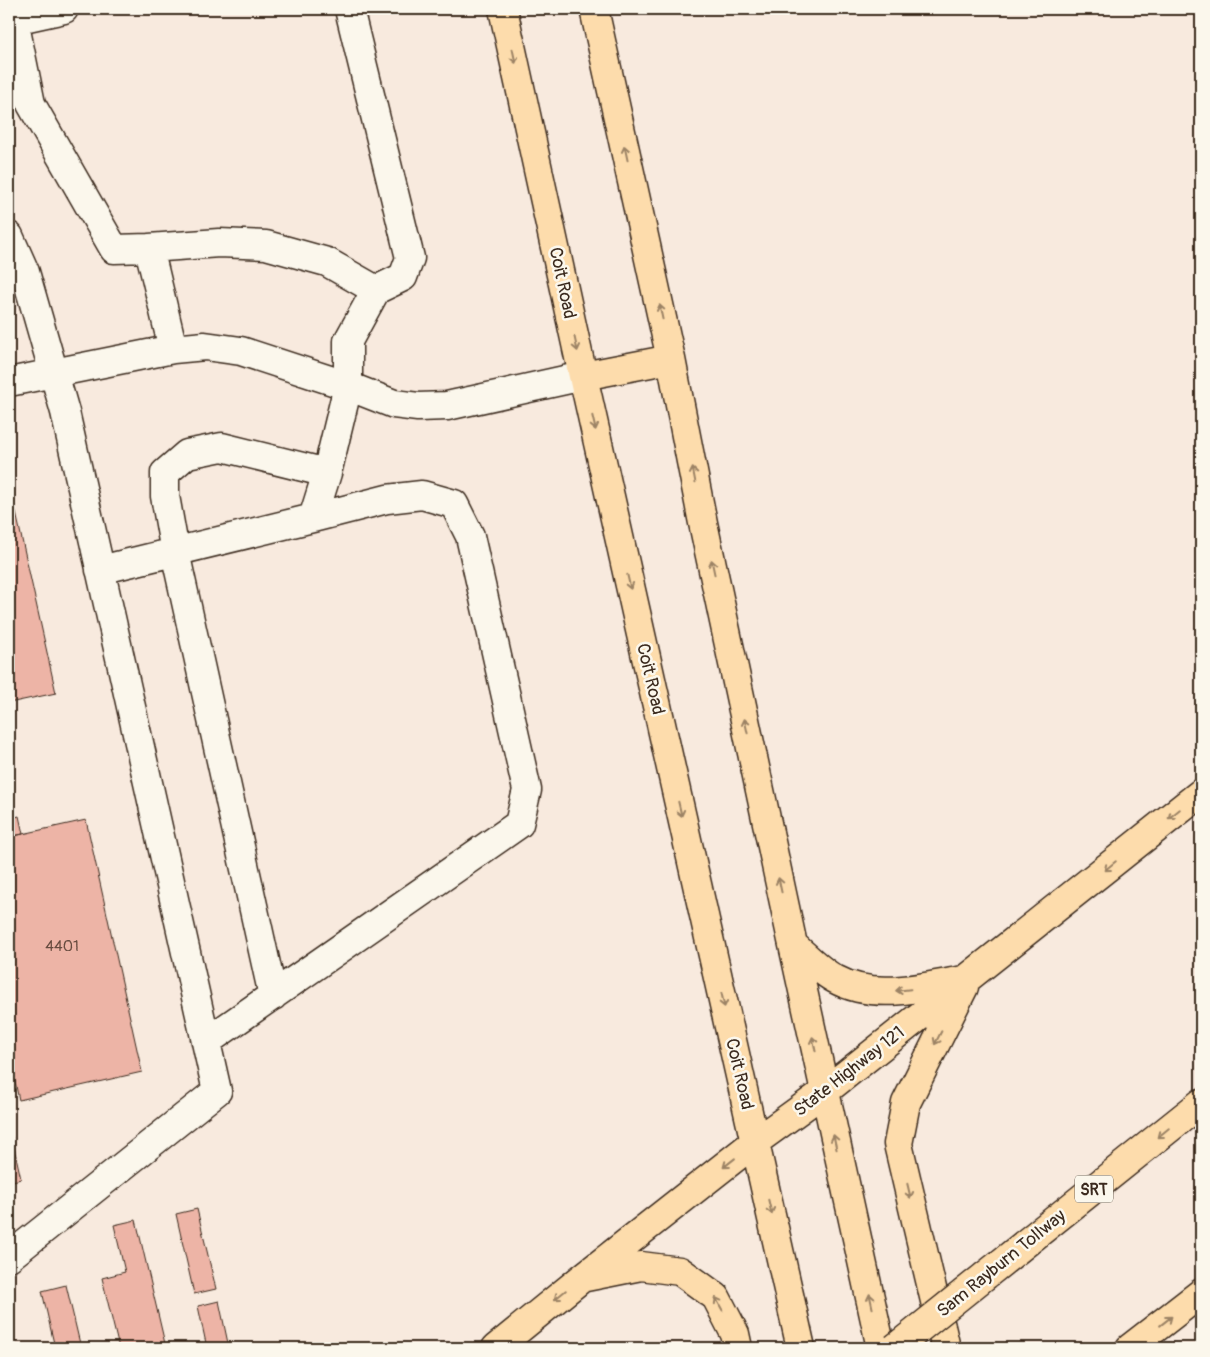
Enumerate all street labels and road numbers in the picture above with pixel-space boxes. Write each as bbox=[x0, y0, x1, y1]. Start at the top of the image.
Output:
street label: Coit Road bbox=[544, 245, 581, 321]
street label: Coit Road bbox=[631, 641, 670, 717]
street label: State Highway 121 bbox=[789, 1021, 909, 1122]
street label: Coit Road bbox=[720, 1036, 759, 1112]
road number: SRT bbox=[1075, 1176, 1113, 1202]
street label: Sam Rayburn Tollway bbox=[932, 1204, 1071, 1322]

